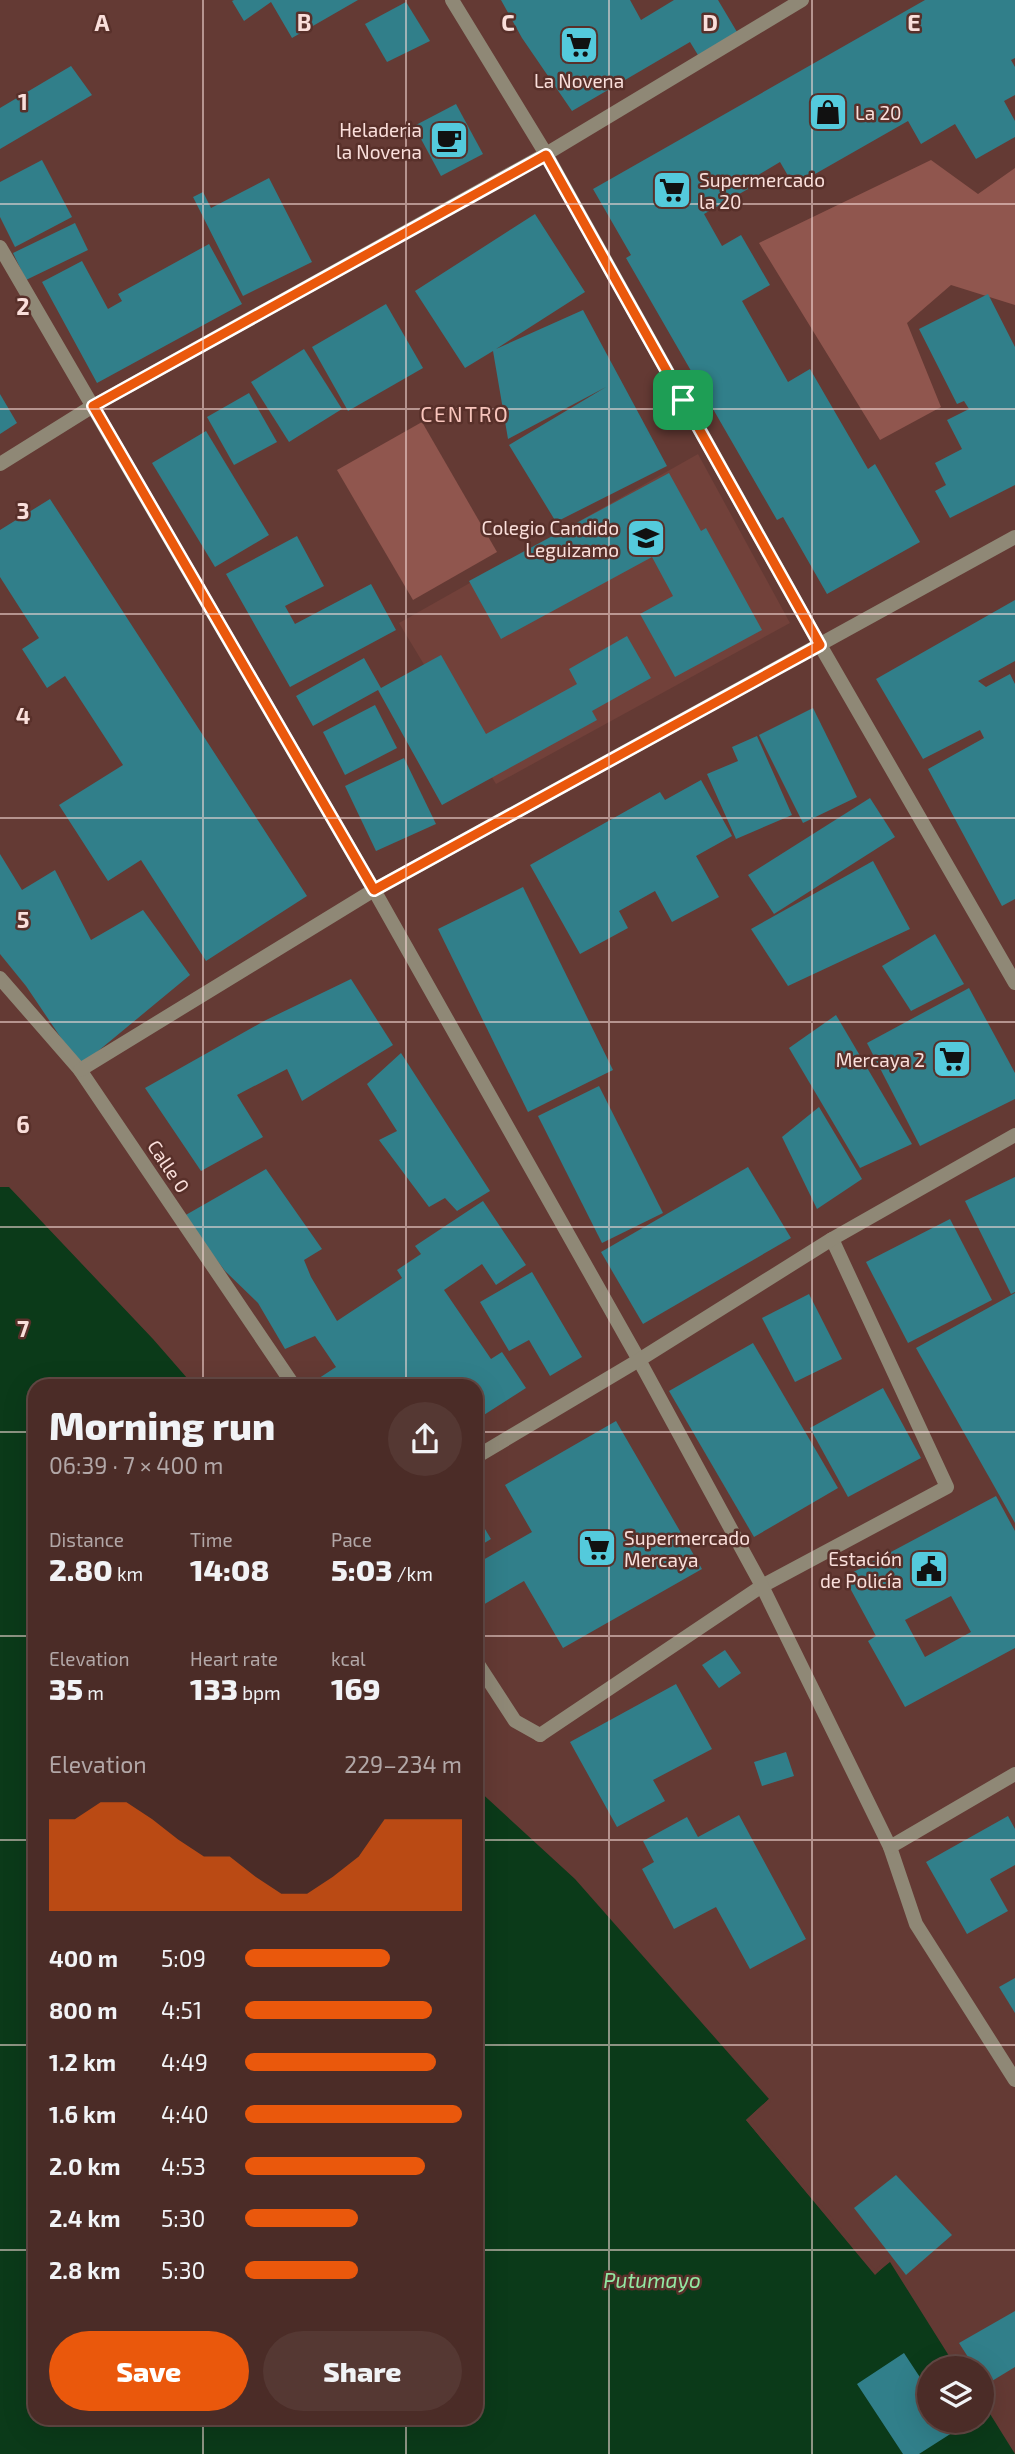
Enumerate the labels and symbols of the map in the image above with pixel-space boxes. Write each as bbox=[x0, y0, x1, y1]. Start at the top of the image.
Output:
text: A bbox=[94, 8, 110, 36]
text: B bbox=[297, 8, 311, 36]
text: C bbox=[501, 8, 515, 36]
text: D bbox=[702, 8, 718, 36]
text: E bbox=[907, 8, 921, 36]
supermarket icon: La Novena bbox=[558, 24, 600, 66]
place label: La Novena bbox=[534, 69, 624, 92]
text: 1 bbox=[18, 87, 28, 115]
shop icon: La 20 bbox=[807, 91, 849, 133]
place label: La 20 bbox=[855, 101, 902, 124]
place label: Heladeria la Novena bbox=[336, 118, 422, 163]
cafe icon: Heladeria la Novena bbox=[428, 119, 470, 161]
place label: Supermercado la 20 bbox=[699, 168, 825, 213]
supermarket icon: Supermercado la 20 bbox=[651, 169, 693, 211]
text: 2 bbox=[16, 292, 30, 320]
pin bbox=[653, 370, 713, 430]
district label: CENTRO bbox=[420, 401, 510, 426]
text: 3 bbox=[16, 496, 30, 524]
place label: Colegio Candido Leguizamo bbox=[482, 516, 619, 561]
school or university icon: Colegio Candido Leguizamo bbox=[625, 517, 667, 559]
text: 4 bbox=[16, 701, 30, 729]
text: 5 bbox=[17, 905, 29, 933]
supermarket icon: Mercaya 2 bbox=[931, 1038, 973, 1080]
place label: Mercaya 2 bbox=[836, 1048, 925, 1071]
text: 6 bbox=[16, 1110, 30, 1138]
street label: Calle 0 bbox=[143, 1135, 195, 1197]
text: 7 bbox=[17, 1314, 29, 1342]
place label: Supermercado Mercaya bbox=[624, 1526, 750, 1571]
supermarket icon: Supermercado Mercaya bbox=[576, 1527, 618, 1569]
place label: Estación de Policía bbox=[820, 1547, 902, 1592]
public building icon: Estación de Policía bbox=[908, 1548, 950, 1590]
water label: Putumayo bbox=[603, 2267, 701, 2293]

